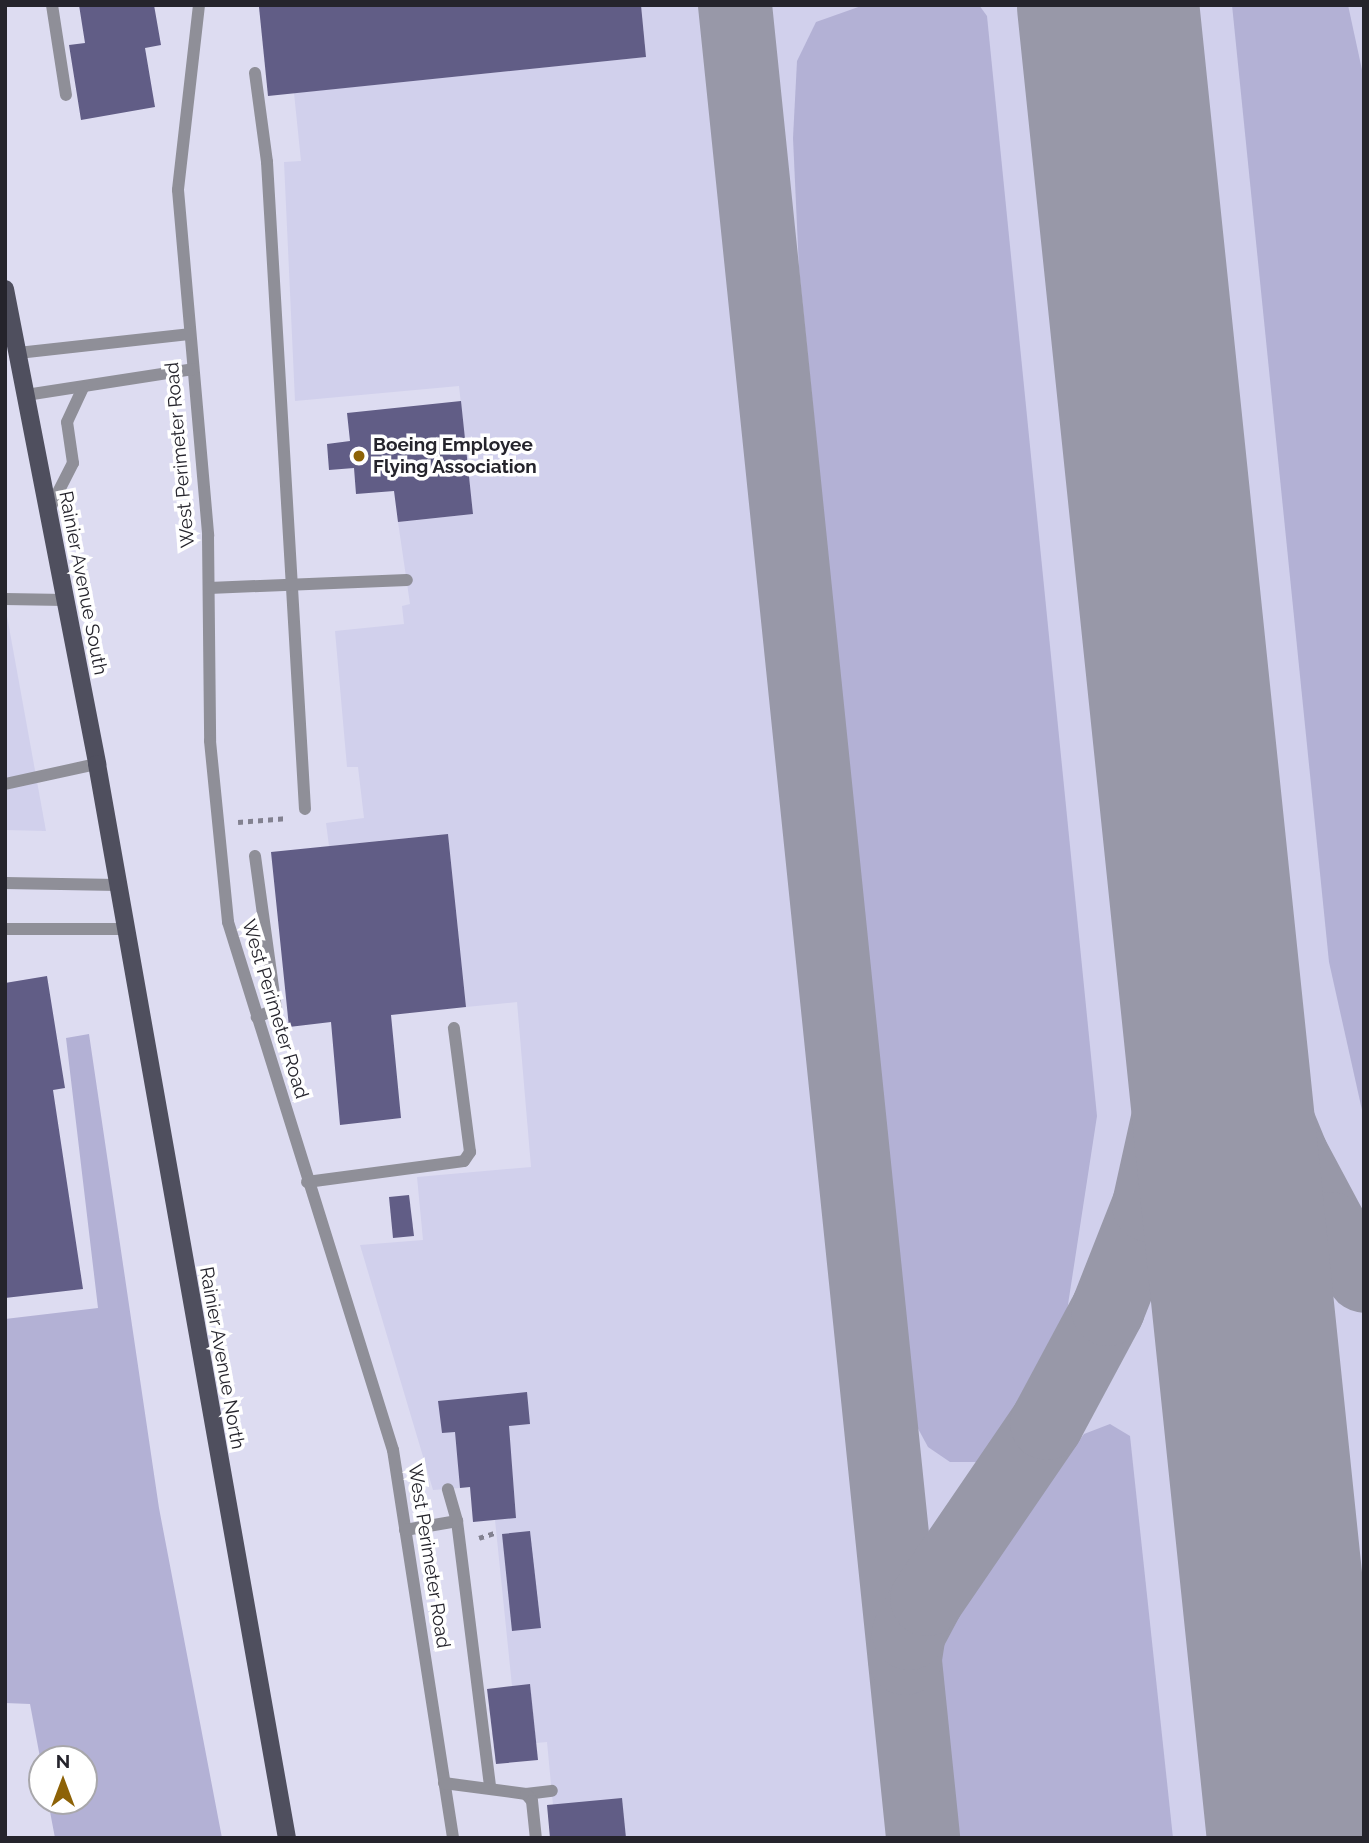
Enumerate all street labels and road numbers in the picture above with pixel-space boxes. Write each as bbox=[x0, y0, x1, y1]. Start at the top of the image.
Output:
street label: West Perimeter Road bbox=[161, 361, 199, 549]
street label: Rainier Avenue South bbox=[54, 489, 112, 677]
street label: West Perimeter Road bbox=[237, 916, 313, 1102]
street label: Rainier Avenue North bbox=[195, 1264, 249, 1452]
street label: West Perimeter Road bbox=[403, 1462, 455, 1650]

